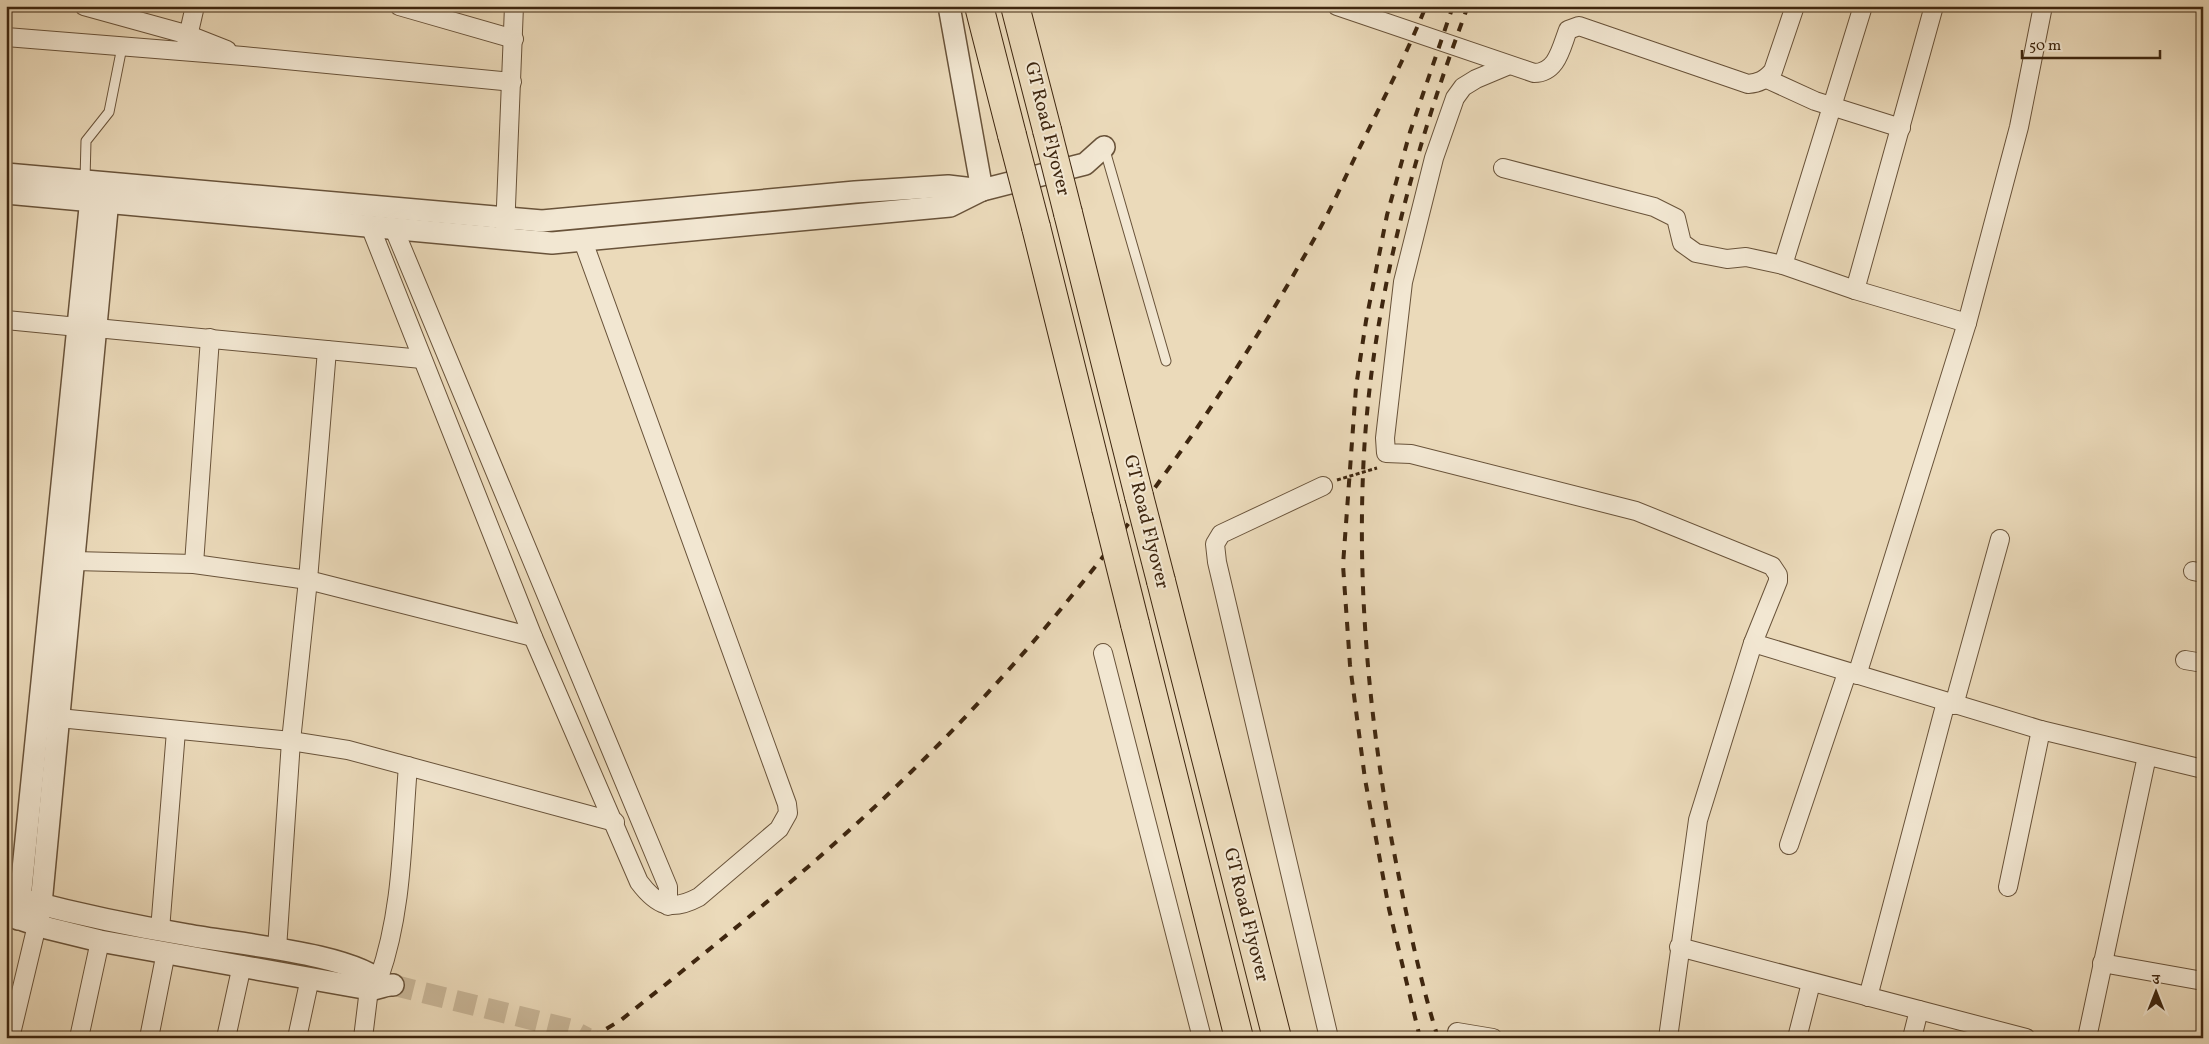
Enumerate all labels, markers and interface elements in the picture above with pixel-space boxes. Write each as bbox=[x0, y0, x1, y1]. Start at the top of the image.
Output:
scale bar bbox=[2022, 28, 2159, 60]
text: 50 m bbox=[2029, 36, 2061, 57]
street label: GT Road Flyover bbox=[1018, 59, 1076, 199]
street label: GT Road Flyover bbox=[1117, 452, 1175, 592]
street label: GT Road Flyover bbox=[1217, 845, 1275, 985]
north arrow bbox=[2132, 966, 2182, 1016]
text: उ bbox=[2151, 971, 2160, 990]

